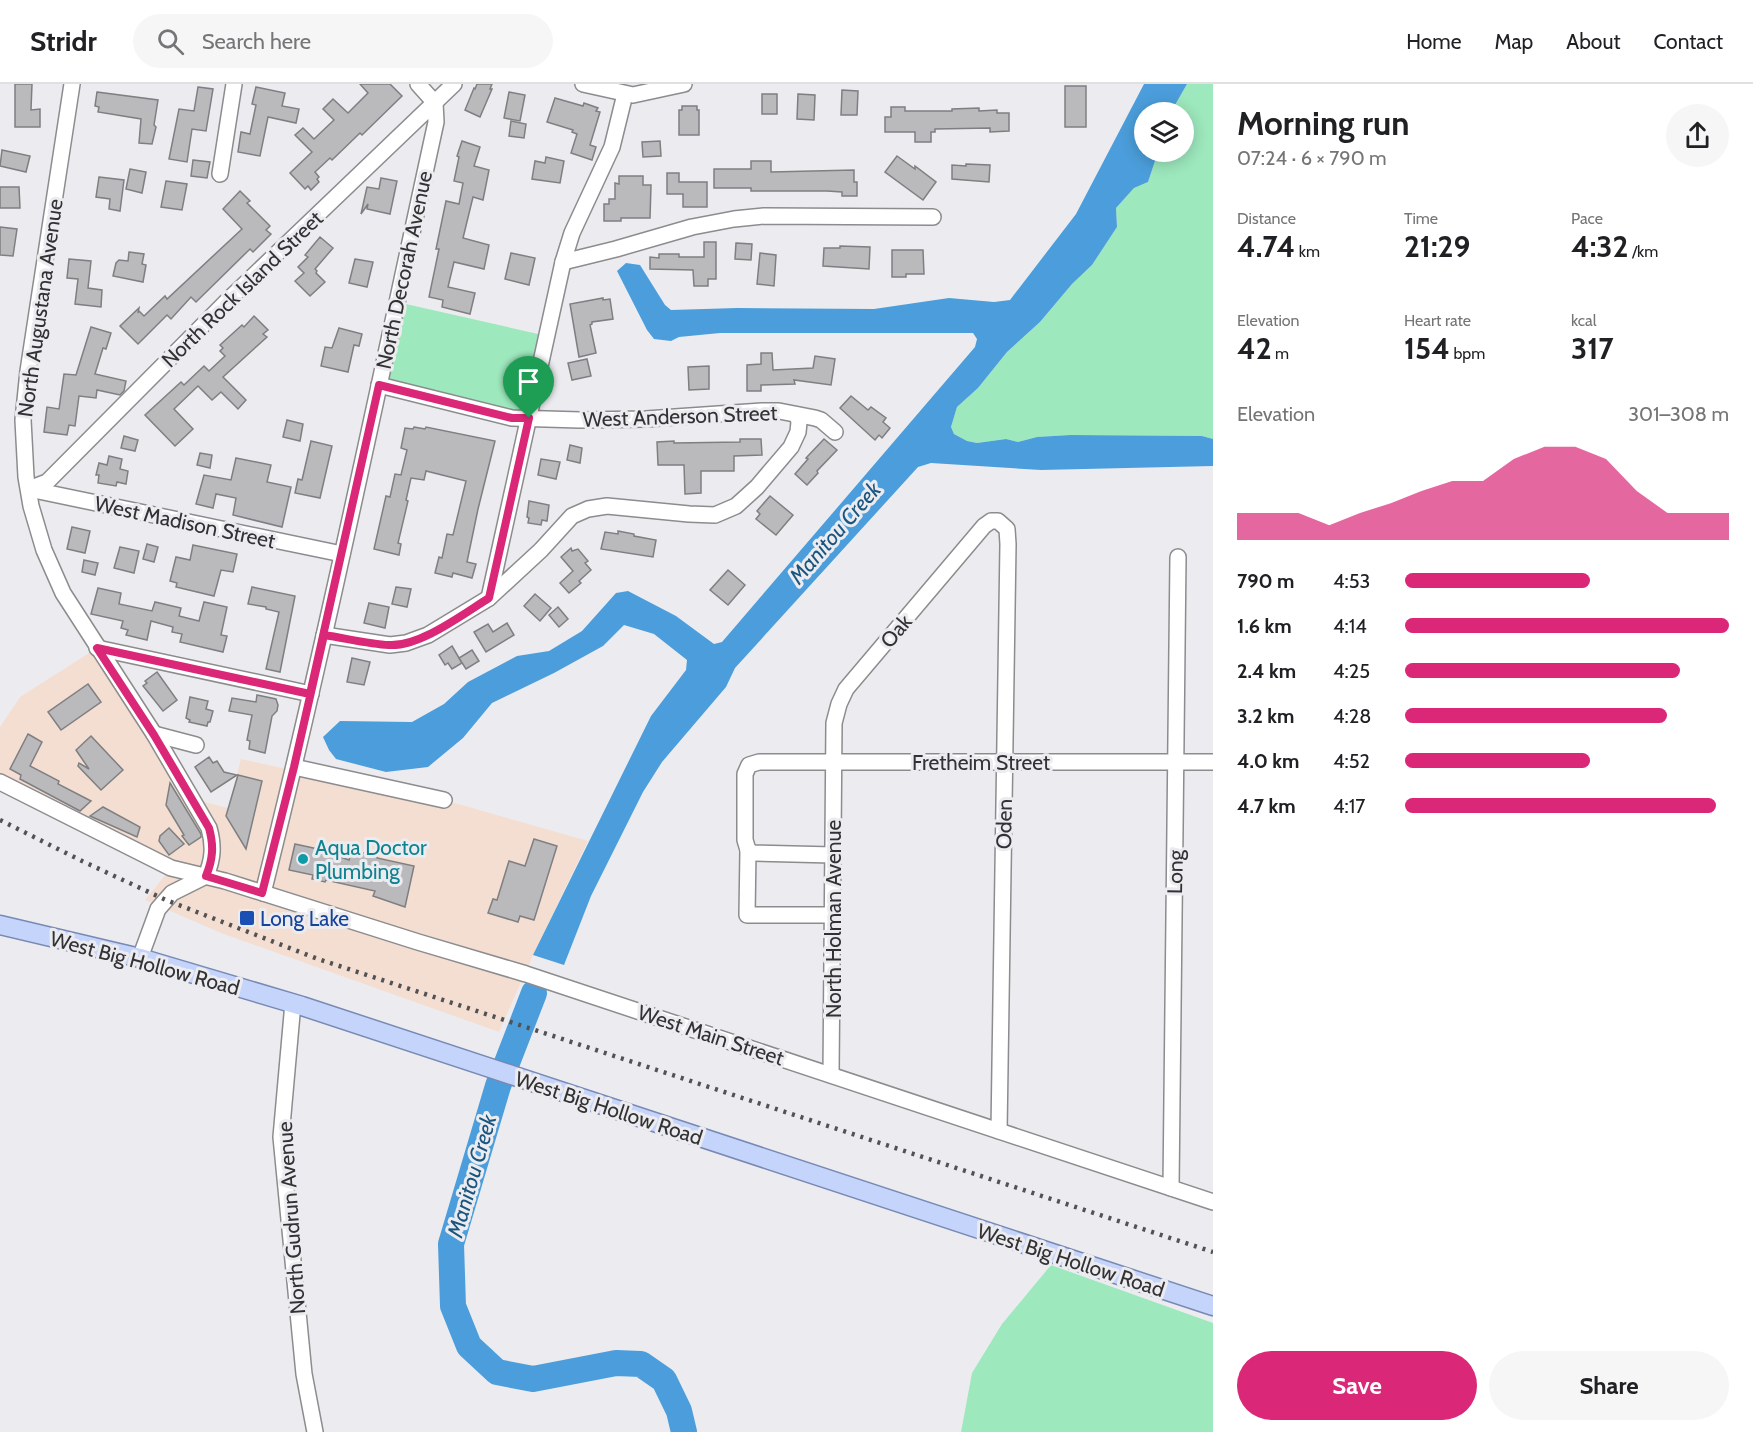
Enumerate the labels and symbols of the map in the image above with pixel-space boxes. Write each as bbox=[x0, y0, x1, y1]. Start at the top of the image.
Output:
street label: North Decorah Avenue bbox=[371, 168, 437, 371]
street label: North Augustana Avenue bbox=[12, 197, 68, 419]
street label: North Rock Island Street bbox=[156, 206, 328, 372]
pin bbox=[503, 356, 554, 418]
street label: West Anderson Street bbox=[582, 400, 778, 432]
water label: Manitou Creek bbox=[783, 476, 887, 590]
street label: West Madison Street bbox=[92, 491, 278, 553]
street label: Oak bbox=[875, 609, 917, 653]
street label: Fretheim Street bbox=[912, 750, 1050, 775]
street label: Oden bbox=[991, 799, 1017, 849]
street label: North Holman Avenue bbox=[821, 820, 846, 1018]
place label: Aqua Doctor Plumbing bbox=[315, 835, 427, 884]
street label: Long bbox=[1162, 849, 1188, 894]
marker: Aqua Doctor Plumbing bbox=[296, 852, 310, 866]
place label: Long Lake bbox=[260, 906, 349, 931]
marker: Long Lake bbox=[238, 909, 256, 927]
street label: West Big Hollow Road bbox=[47, 926, 243, 1000]
street label: West Main Street bbox=[635, 1000, 787, 1070]
street label: West Big Hollow Road bbox=[512, 1066, 706, 1150]
water label: Manitou Creek bbox=[441, 1111, 503, 1241]
street label: North Gudrun Avenue bbox=[272, 1121, 310, 1315]
street label: West Big Hollow Road bbox=[974, 1218, 1168, 1302]

